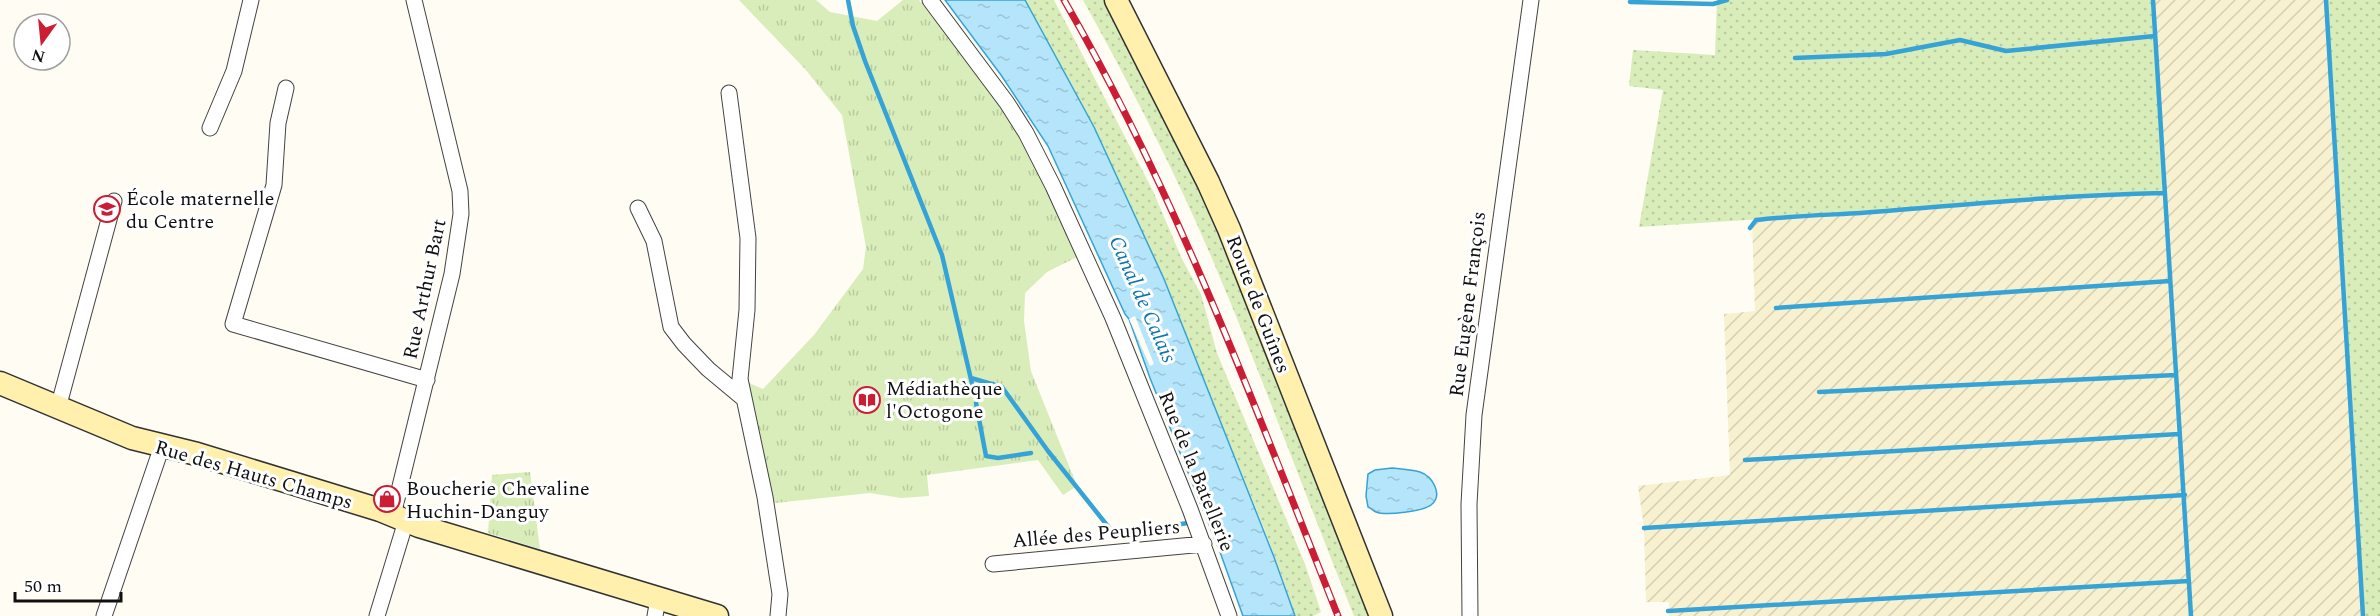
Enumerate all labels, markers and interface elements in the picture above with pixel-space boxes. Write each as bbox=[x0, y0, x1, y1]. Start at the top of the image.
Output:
north arrow bbox=[12, 12, 72, 72]
text: N bbox=[29, 42, 48, 69]
place label: École maternelle du Centre bbox=[126, 184, 274, 237]
school or university icon: École maternelle du Centre bbox=[92, 194, 122, 224]
street label: Rue Eugène François bbox=[1442, 210, 1494, 399]
street label: Rue Arthur Bart bbox=[395, 216, 455, 362]
water label: Canal de Calais bbox=[1100, 231, 1185, 369]
street label: Route de Guînes bbox=[1218, 231, 1298, 378]
place label: Médiathèque l'Octogone bbox=[886, 374, 1003, 427]
library icon: Médiathèque l'Octogone bbox=[852, 385, 882, 415]
street label: Rue de la Batellerie bbox=[1150, 387, 1242, 556]
street label: Rue des Hauts Champs bbox=[151, 432, 356, 518]
place label: Boucherie Chevaline Huchin-Danguy bbox=[406, 474, 590, 527]
shop icon: Boucherie Chevaline Huchin-Danguy bbox=[372, 484, 402, 514]
street label: Allée des Peupliers bbox=[1011, 512, 1181, 556]
scale bar bbox=[15, 565, 122, 603]
text: 50 m bbox=[24, 573, 62, 600]

